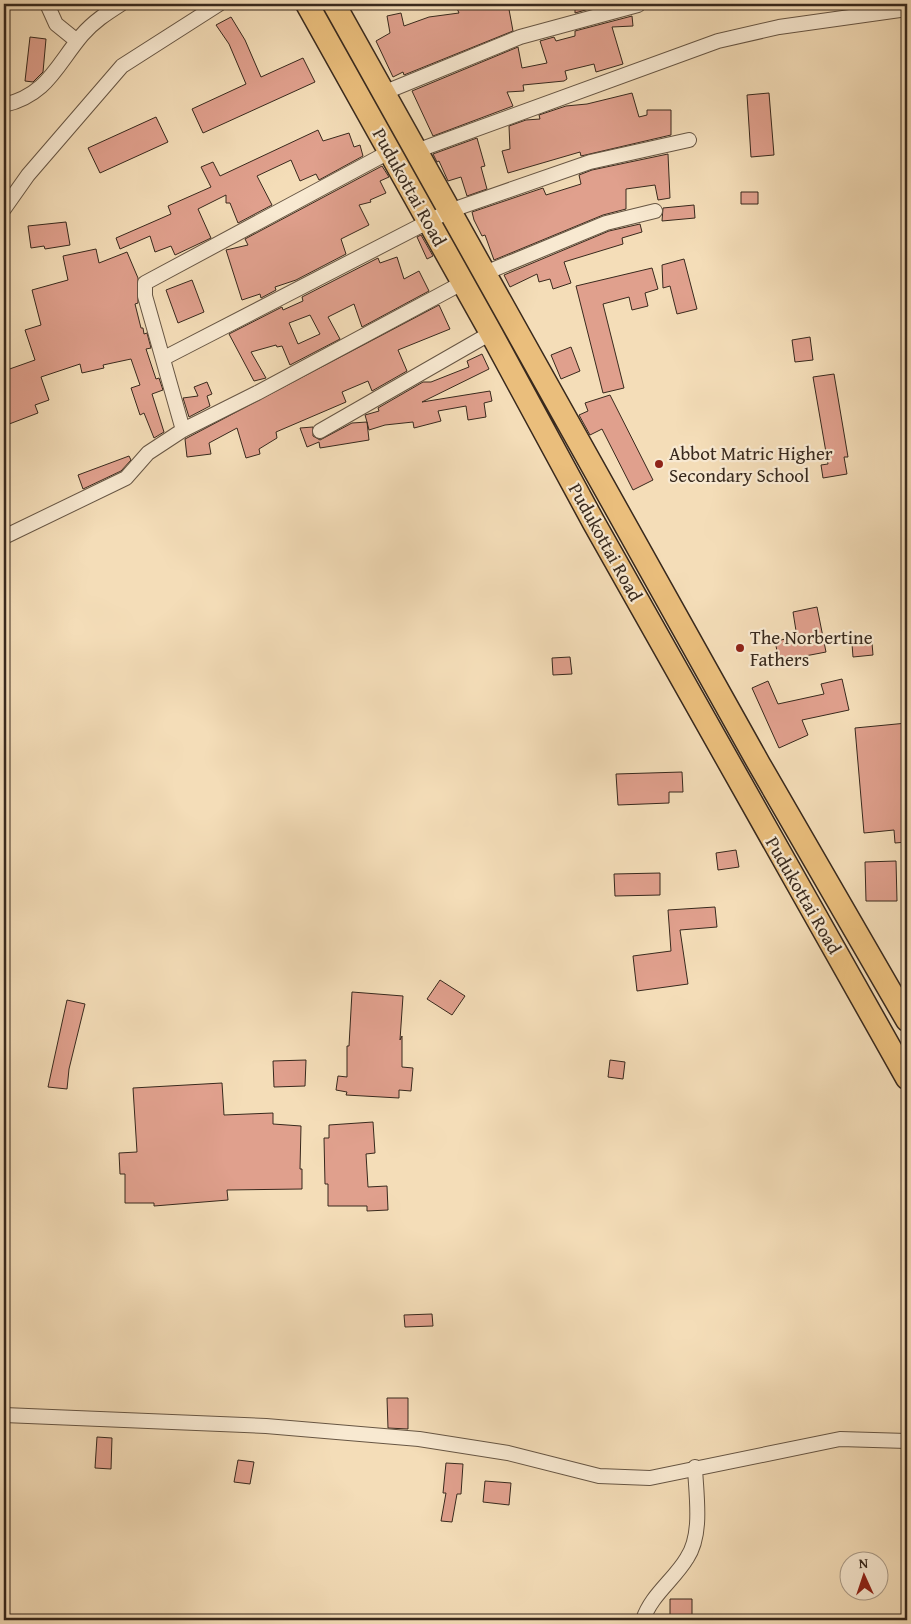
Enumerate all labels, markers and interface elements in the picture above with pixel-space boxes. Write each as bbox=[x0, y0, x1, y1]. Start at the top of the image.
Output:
street label: Pudukottai Road bbox=[366, 123, 455, 252]
place label: Abbot Matric Higher Secondary School bbox=[669, 439, 833, 489]
marker: Abbot Matric Higher Secondary School bbox=[653, 458, 665, 470]
street label: Pudukottai Road bbox=[562, 478, 651, 607]
place label: The Norbertine Fathers bbox=[750, 623, 873, 673]
marker: The Norbertine Fathers bbox=[734, 642, 746, 654]
street label: Pudukottai Road bbox=[759, 831, 849, 960]
north arrow bbox=[838, 1552, 888, 1602]
text: N bbox=[858, 1553, 869, 1573]

